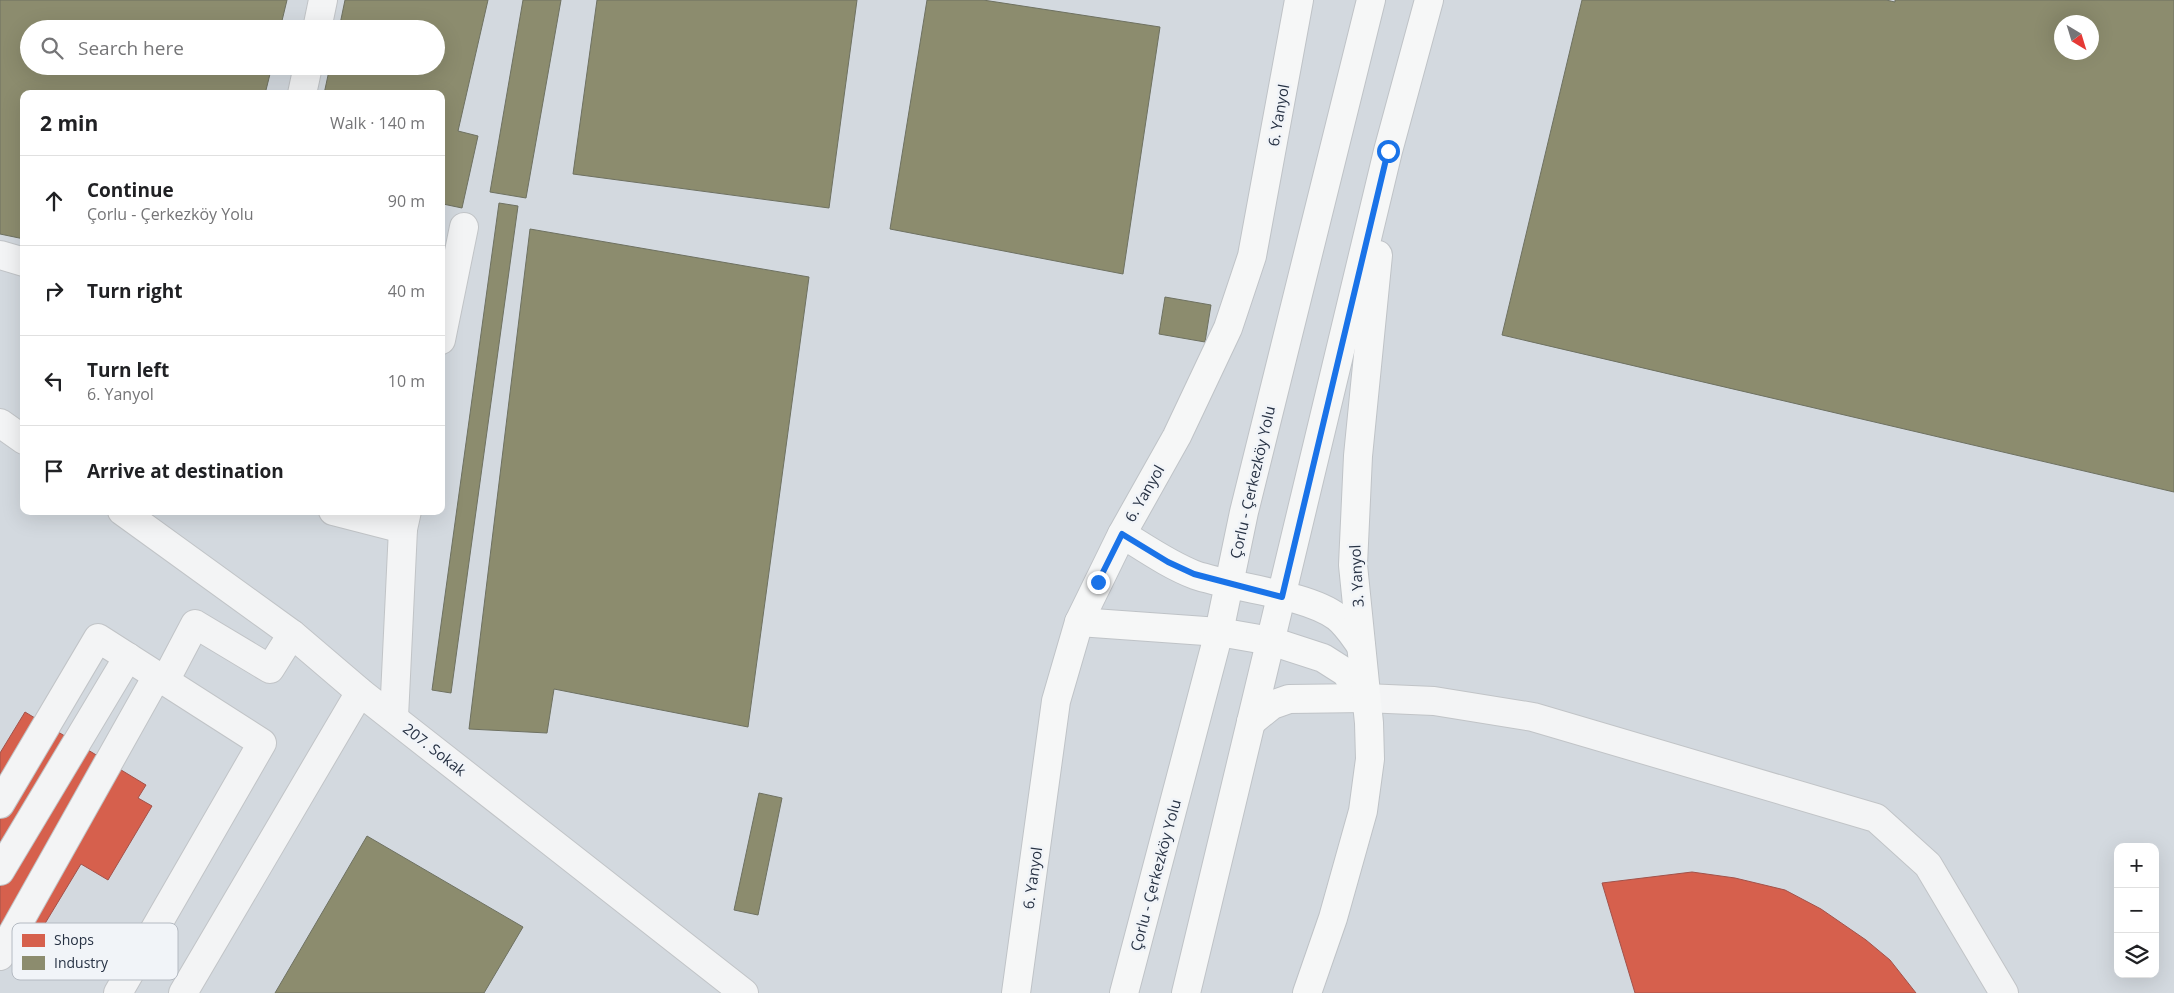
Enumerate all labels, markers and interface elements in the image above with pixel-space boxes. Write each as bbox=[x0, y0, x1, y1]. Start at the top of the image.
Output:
north arrow bbox=[2054, 15, 2099, 60]
search box bbox=[20, 20, 445, 75]
icon: search bbox=[38, 34, 66, 62]
text: Search here bbox=[78, 35, 184, 61]
street label: 6. Yanyol bbox=[1263, 82, 1293, 148]
text: 2 min bbox=[40, 109, 98, 137]
text: Walk · 140 m bbox=[330, 112, 425, 134]
route start bbox=[1377, 140, 1400, 163]
text: Continue bbox=[87, 177, 174, 203]
icon: ahead bbox=[40, 187, 68, 215]
text: 90 m bbox=[388, 190, 425, 212]
text: Çorlu - Çerkezköy Yolu bbox=[87, 203, 254, 225]
icon: right bbox=[40, 277, 68, 305]
text: Turn right bbox=[87, 278, 182, 304]
text: 40 m bbox=[388, 280, 425, 302]
text: Turn left bbox=[87, 357, 169, 383]
icon: left bbox=[40, 367, 68, 395]
text: 10 m bbox=[388, 370, 425, 392]
text: 6. Yanyol bbox=[87, 383, 154, 405]
street label: Çorlu - Çerkezköy Yolu bbox=[1225, 404, 1279, 560]
icon: arrive bbox=[40, 457, 68, 485]
text: Arrive at destination bbox=[87, 458, 284, 484]
street label: 6. Yanyol bbox=[1120, 461, 1168, 525]
street label: 3. Yanyol bbox=[1344, 544, 1368, 608]
route end bbox=[1087, 571, 1110, 594]
street label: 207. Sokak bbox=[399, 718, 471, 780]
street label: Çorlu - Çerkezköy Yolu bbox=[1125, 797, 1185, 953]
map controls bbox=[2114, 843, 2159, 978]
button: + bbox=[2114, 843, 2159, 888]
street label: 6. Yanyol bbox=[1018, 846, 1046, 910]
button: − bbox=[2114, 888, 2159, 933]
legend bbox=[12, 923, 178, 980]
text: Shops bbox=[54, 930, 94, 949]
button: layers bbox=[2114, 933, 2159, 978]
text: Industry bbox=[54, 953, 109, 972]

